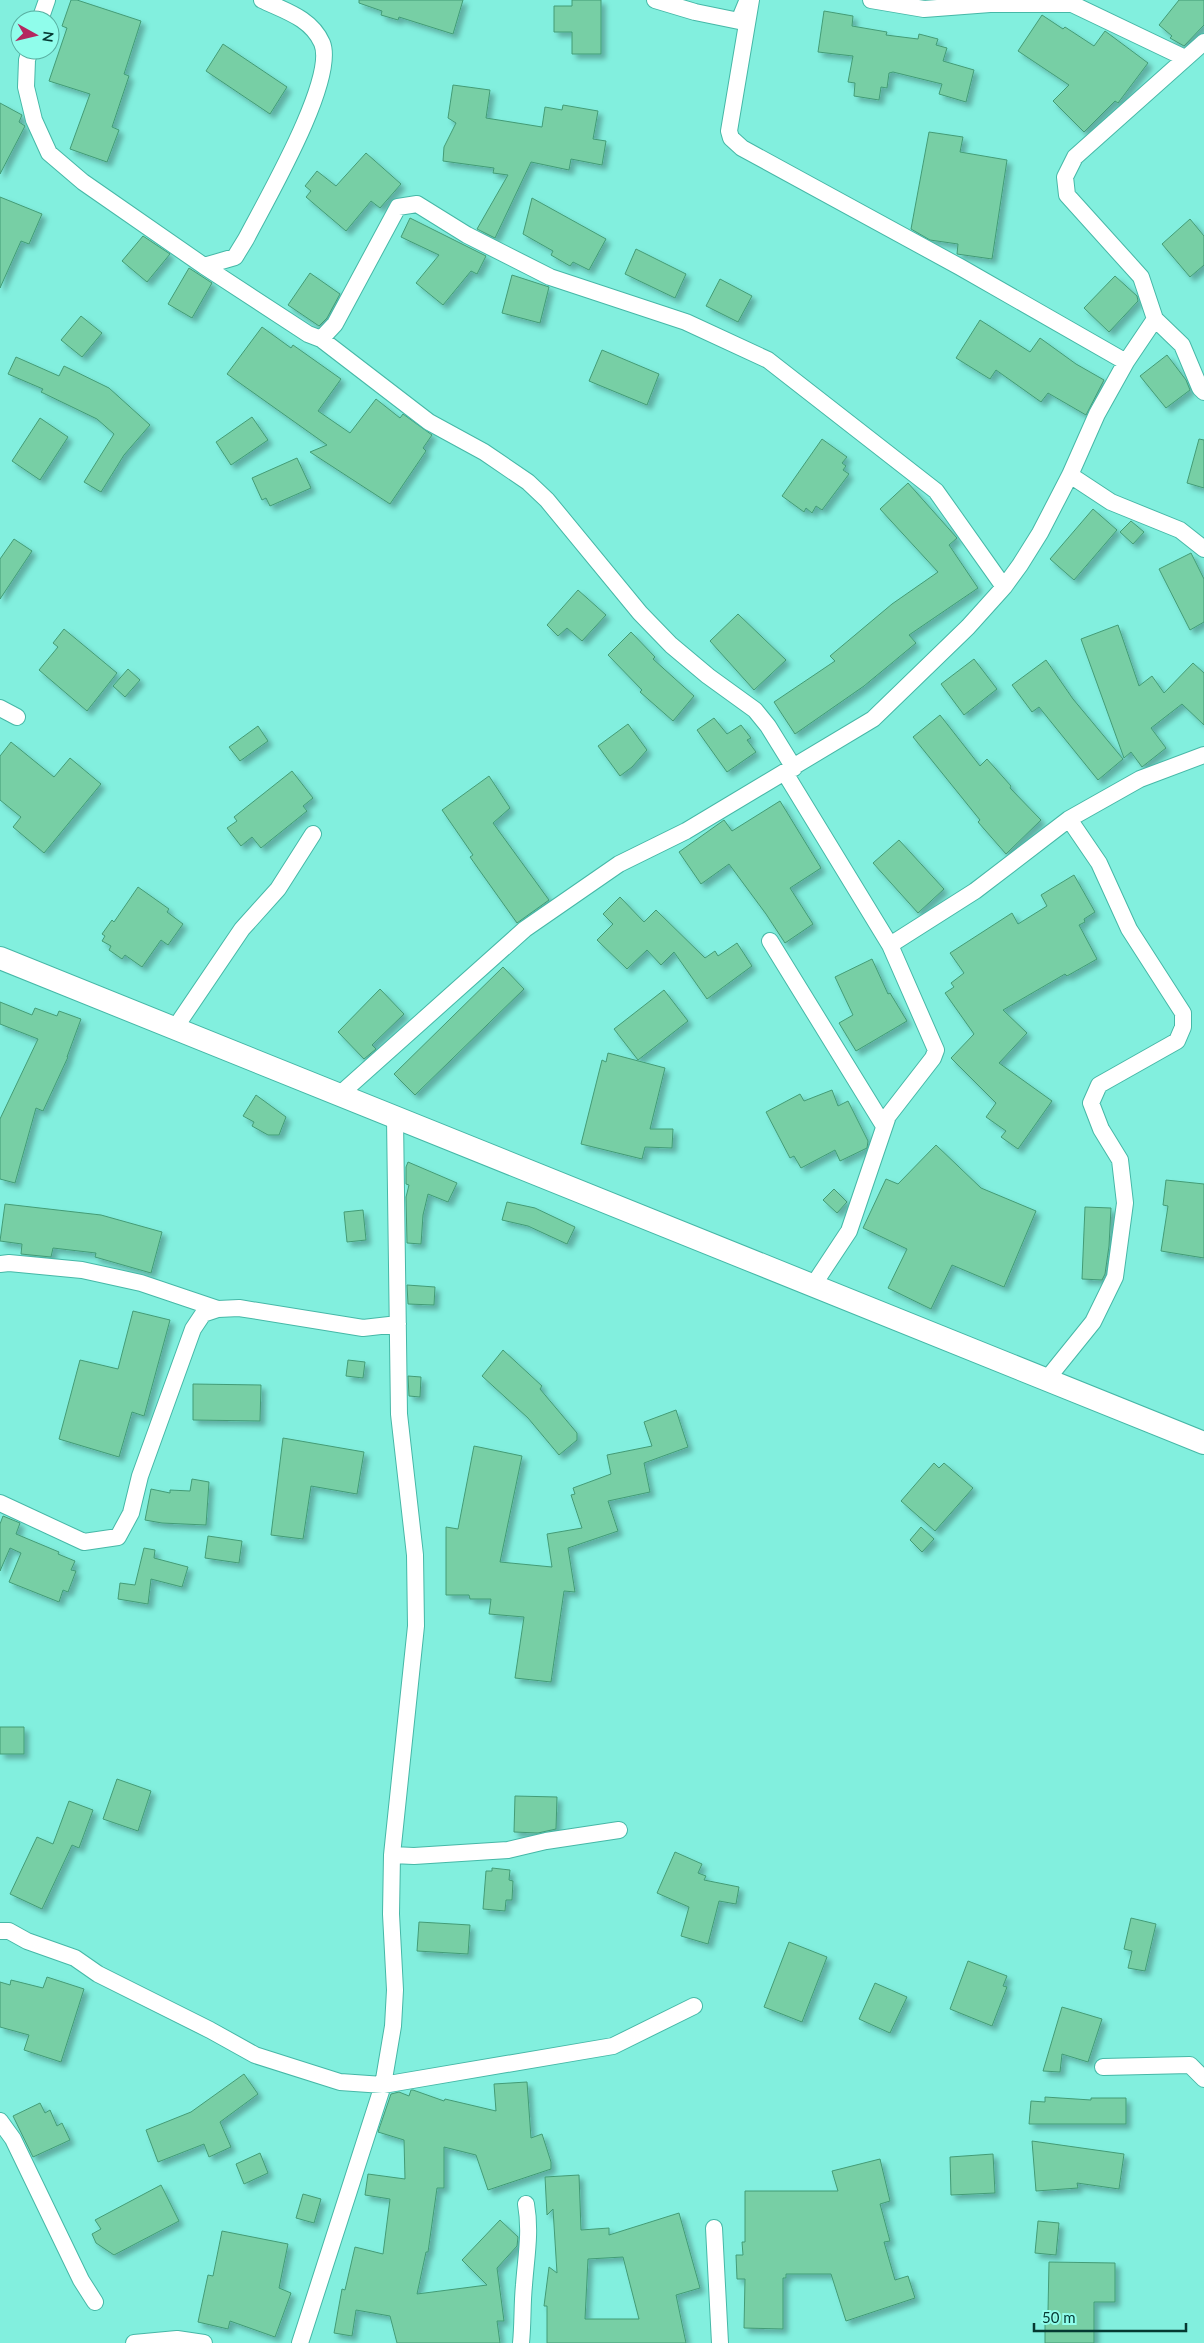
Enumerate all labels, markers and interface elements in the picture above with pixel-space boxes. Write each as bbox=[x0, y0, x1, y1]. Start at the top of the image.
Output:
north arrow bbox=[10, 10, 60, 60]
text: N bbox=[39, 30, 58, 43]
scale bar bbox=[1034, 2300, 1186, 2332]
text: 50 m bbox=[1042, 2308, 1076, 2326]

